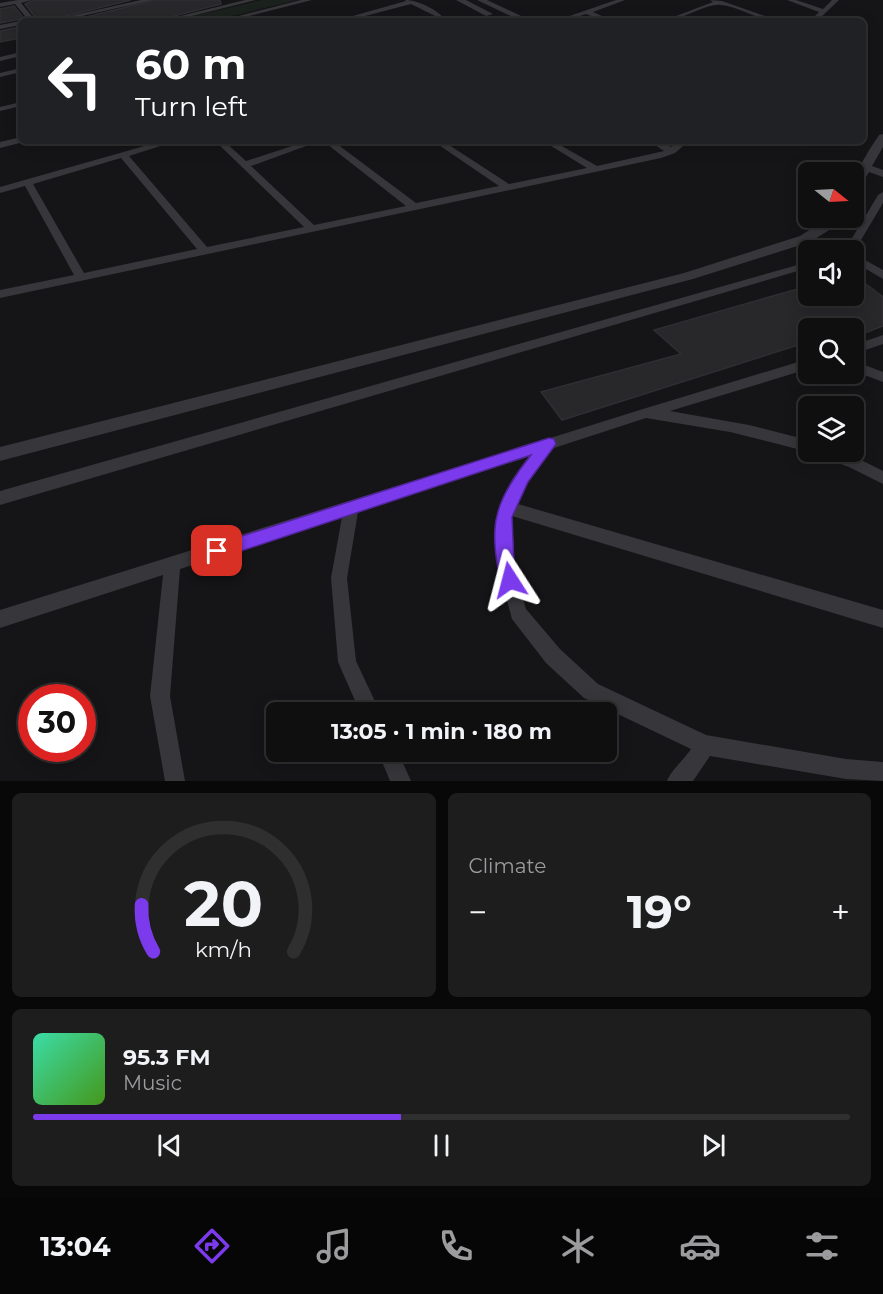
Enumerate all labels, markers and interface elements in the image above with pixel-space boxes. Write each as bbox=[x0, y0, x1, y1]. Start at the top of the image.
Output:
text: 60 m bbox=[135, 38, 246, 90]
icon: left bbox=[36, 42, 114, 120]
text: Turn left bbox=[135, 90, 248, 123]
north arrow bbox=[798, 162, 864, 228]
map controls bbox=[798, 162, 864, 462]
button: sound bbox=[798, 240, 864, 306]
button: search bbox=[798, 318, 864, 384]
button: layers bbox=[798, 396, 864, 462]
pin bbox=[191, 525, 242, 576]
icon: arrive bbox=[200, 534, 233, 567]
position arrow bbox=[478, 548, 542, 612]
speed limit sign: 30 bbox=[18, 684, 96, 762]
text: 13:05 · 1 min · 180 m bbox=[331, 718, 552, 745]
text: Climate bbox=[469, 854, 546, 878]
text: 20 bbox=[184, 866, 263, 942]
text: 19° bbox=[627, 884, 692, 939]
text: − bbox=[469, 892, 487, 932]
text: + bbox=[831, 892, 850, 932]
text: km/h bbox=[195, 936, 252, 962]
text: 95.3 FM bbox=[123, 1044, 210, 1071]
text: Music bbox=[123, 1071, 182, 1095]
icon: previous bbox=[153, 1129, 186, 1162]
icon: pause bbox=[425, 1129, 458, 1162]
icon: next bbox=[697, 1129, 730, 1162]
icon: directions bbox=[191, 1225, 233, 1267]
icon: music bbox=[313, 1225, 355, 1267]
icon: phone bbox=[435, 1225, 477, 1267]
icon: climate bbox=[557, 1225, 599, 1267]
icon: car bbox=[679, 1225, 721, 1267]
icon: filters bbox=[801, 1225, 843, 1267]
text: 13:04 bbox=[40, 1230, 111, 1263]

